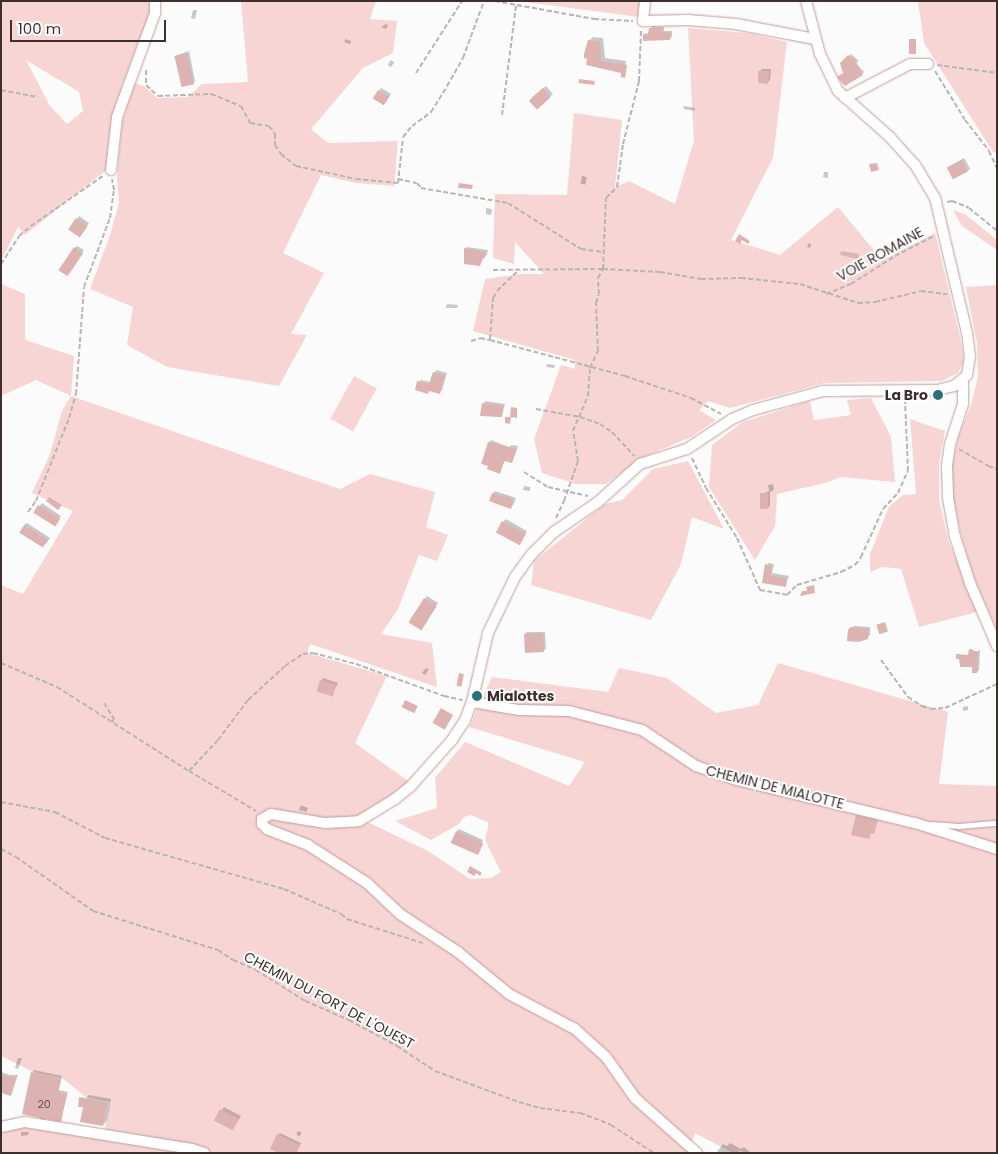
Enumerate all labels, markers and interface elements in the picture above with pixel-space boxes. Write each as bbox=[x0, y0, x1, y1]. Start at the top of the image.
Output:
scale bar bbox=[12, 10, 169, 42]
text: 100 m bbox=[18, 18, 61, 39]
street label: VOIE ROMAINE bbox=[834, 223, 926, 285]
place label: La Bro bbox=[885, 387, 928, 403]
marker: La Bro bbox=[932, 389, 944, 401]
place label: Mialottes bbox=[487, 688, 554, 704]
marker: Mialottes bbox=[471, 690, 483, 702]
street label: CHEMIN DE MIALOTTE bbox=[704, 762, 846, 812]
street label: CHEMIN DU FORT DE L'OUEST bbox=[241, 948, 417, 1052]
house number: 20 bbox=[37, 1097, 51, 1111]

